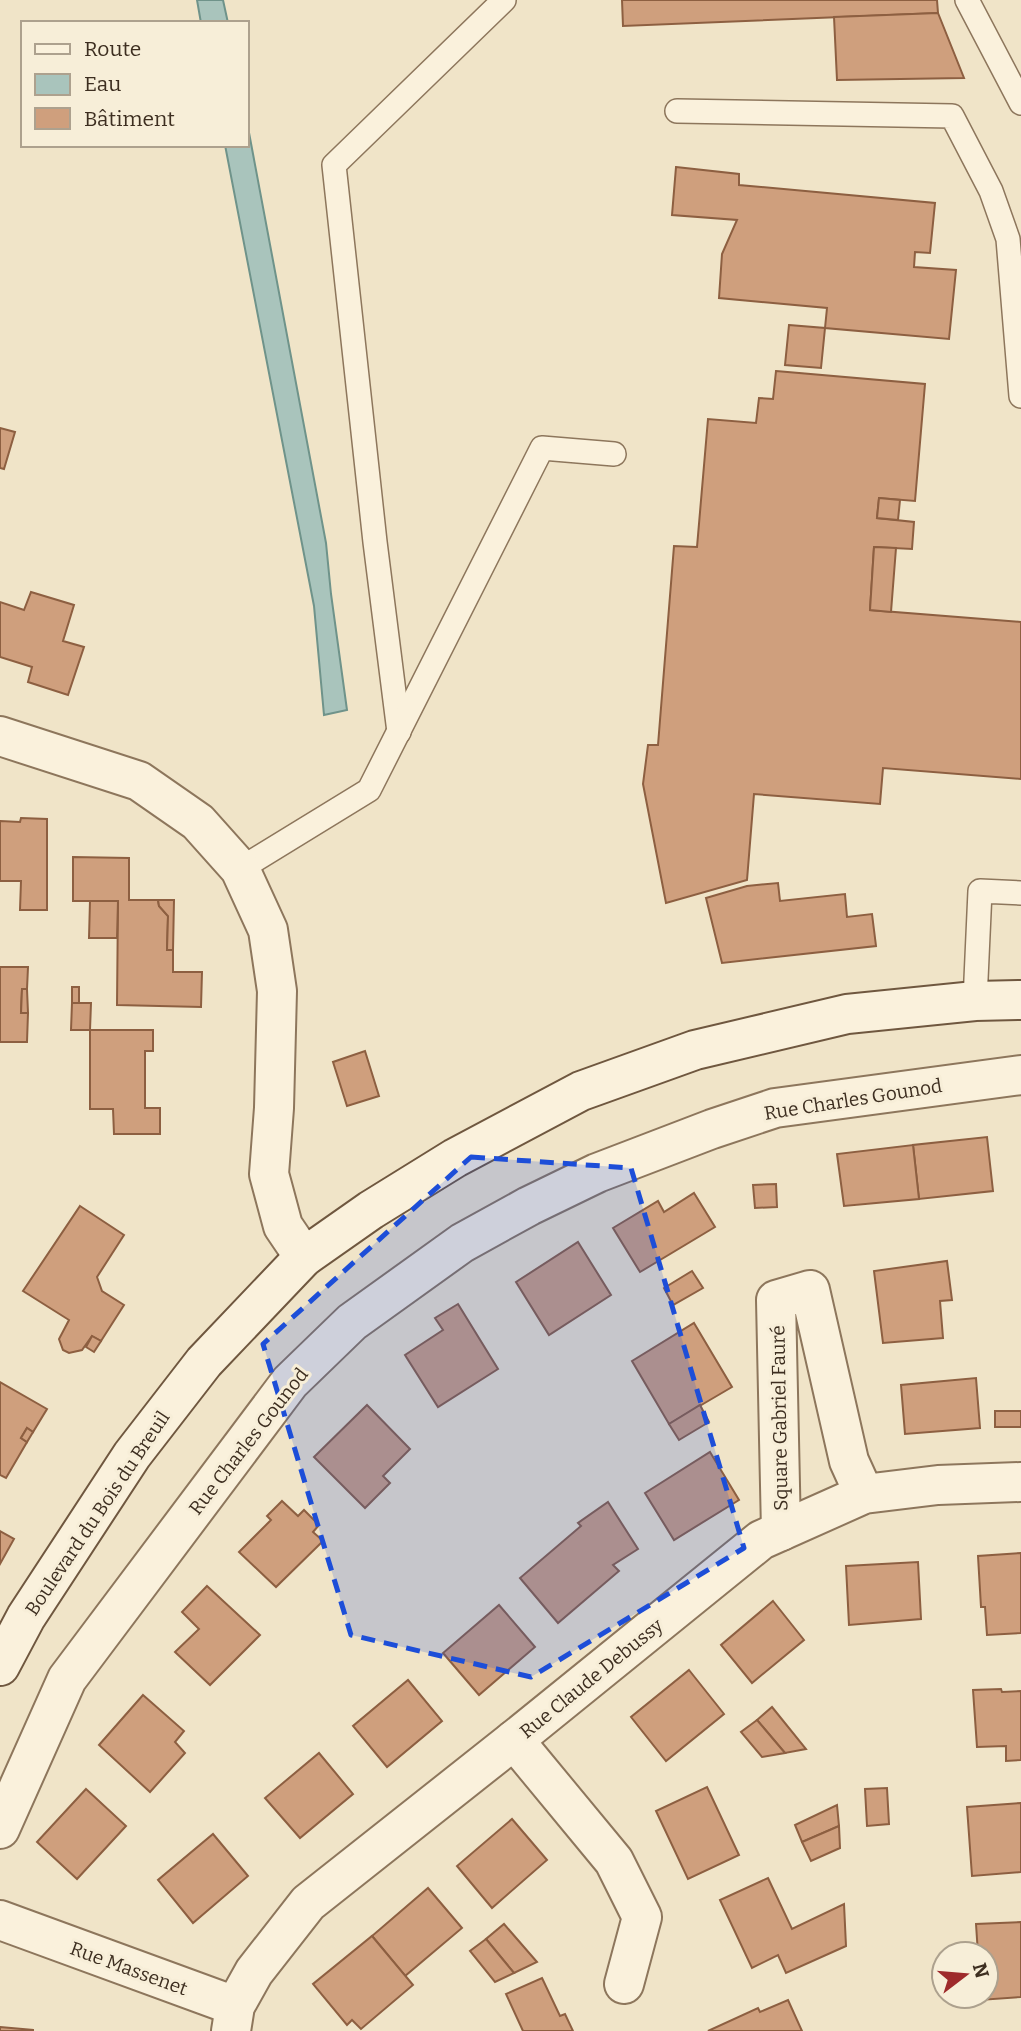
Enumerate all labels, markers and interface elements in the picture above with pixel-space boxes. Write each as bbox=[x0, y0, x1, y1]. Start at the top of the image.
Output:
legend bbox=[21, 21, 248, 147]
text: Route bbox=[84, 36, 141, 62]
text: Eau bbox=[84, 71, 121, 97]
text: Bâtiment bbox=[84, 106, 175, 132]
street label: Rue Charles Gounod bbox=[763, 1074, 944, 1125]
street label: Square Gabriel Fauré bbox=[766, 1325, 793, 1511]
street label: Rue Charles Gounod bbox=[184, 1363, 313, 1519]
street label: Boulevard du Bois du Breuil bbox=[20, 1407, 175, 1620]
street label: Rue Claude Debussy bbox=[515, 1613, 668, 1743]
street label: Rue Massenet bbox=[67, 1937, 191, 2000]
north arrow bbox=[930, 1940, 1000, 2010]
text: N bbox=[968, 1960, 994, 1981]

